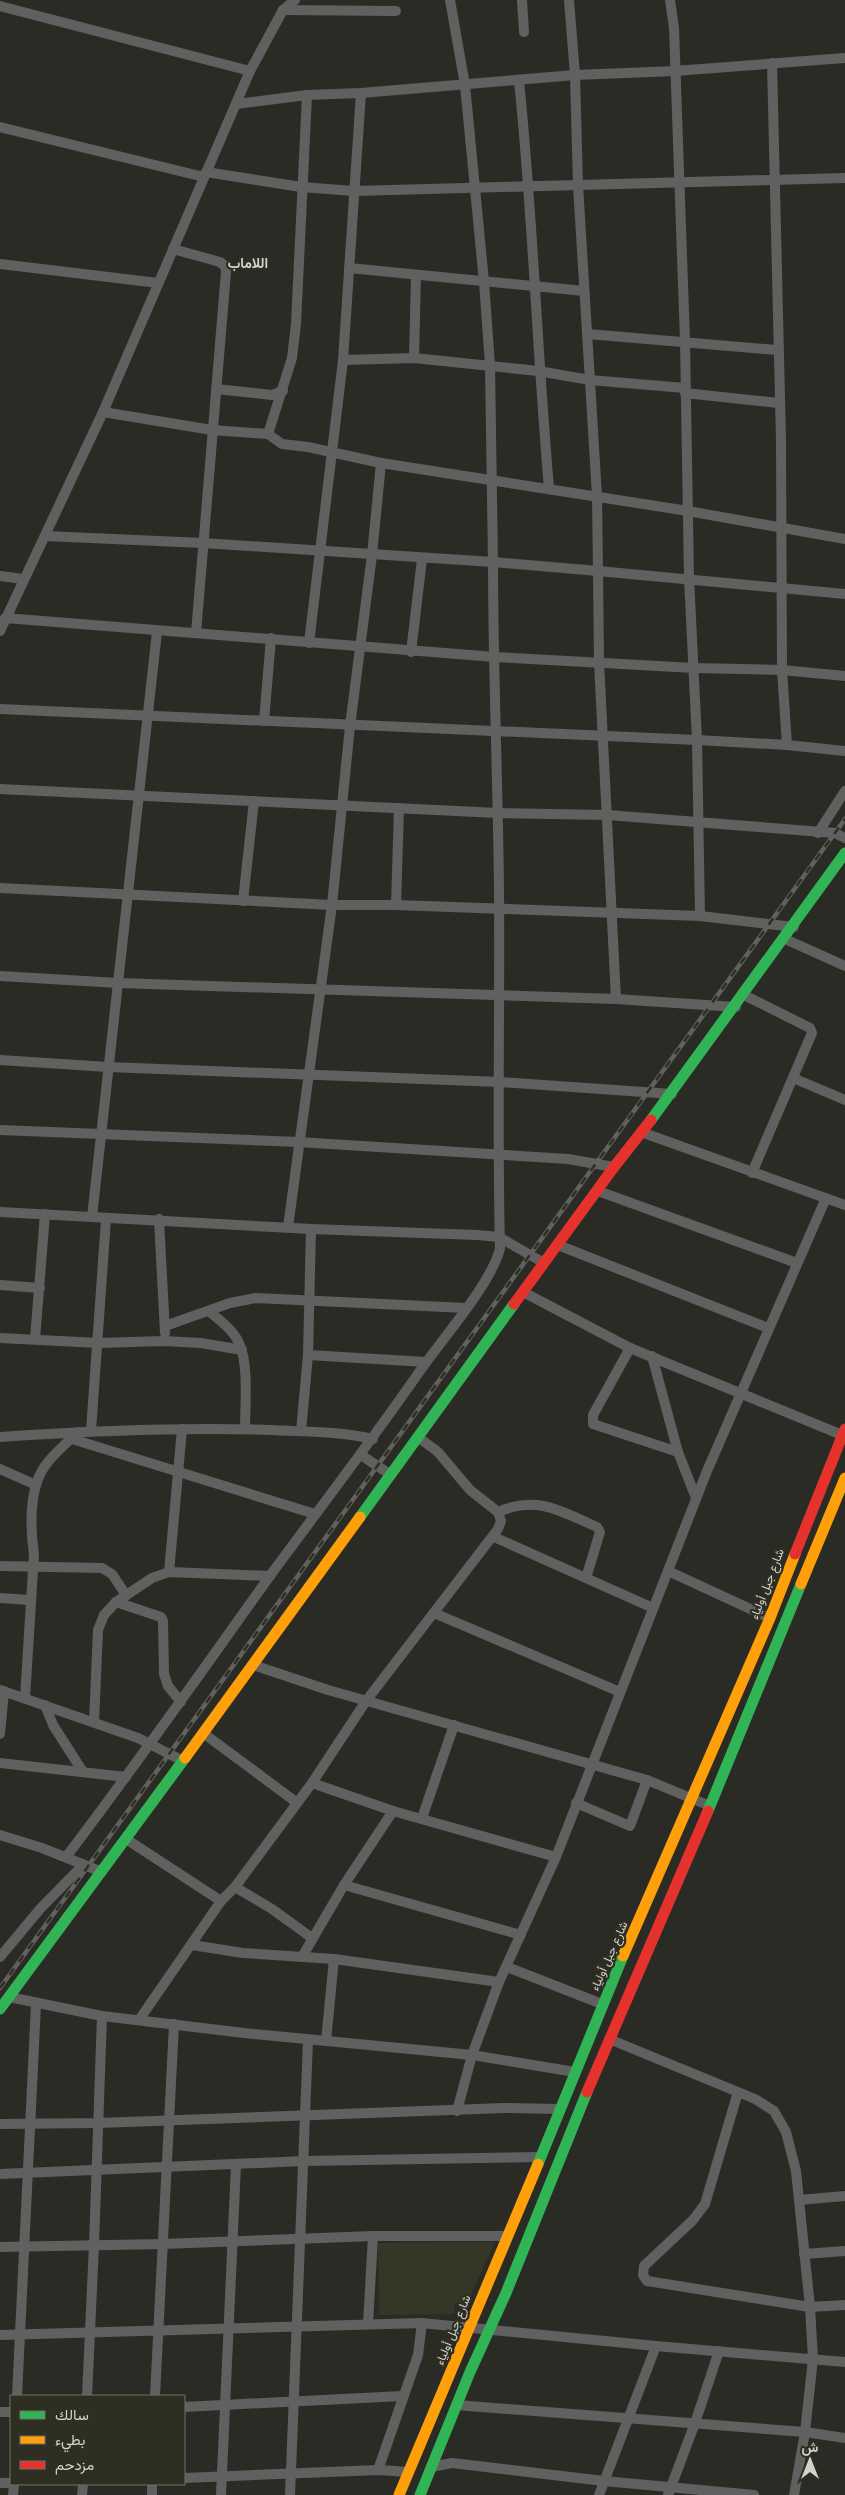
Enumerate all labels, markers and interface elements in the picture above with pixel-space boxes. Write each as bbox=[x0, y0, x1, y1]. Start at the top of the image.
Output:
district label: اللاماب bbox=[228, 253, 268, 272]
street label: شارع جبل أولياء bbox=[745, 1546, 789, 1622]
street label: شارع جبل أولياء bbox=[586, 1918, 632, 1994]
street label: شارع جبل أولياء bbox=[431, 2292, 475, 2368]
legend bbox=[10, 2395, 185, 2485]
text: سالك bbox=[55, 2404, 89, 2424]
text: بطيء bbox=[55, 2429, 85, 2453]
north arrow bbox=[785, 2435, 835, 2485]
text: ش bbox=[802, 2437, 819, 2456]
text: مزدحم bbox=[55, 2454, 94, 2475]

